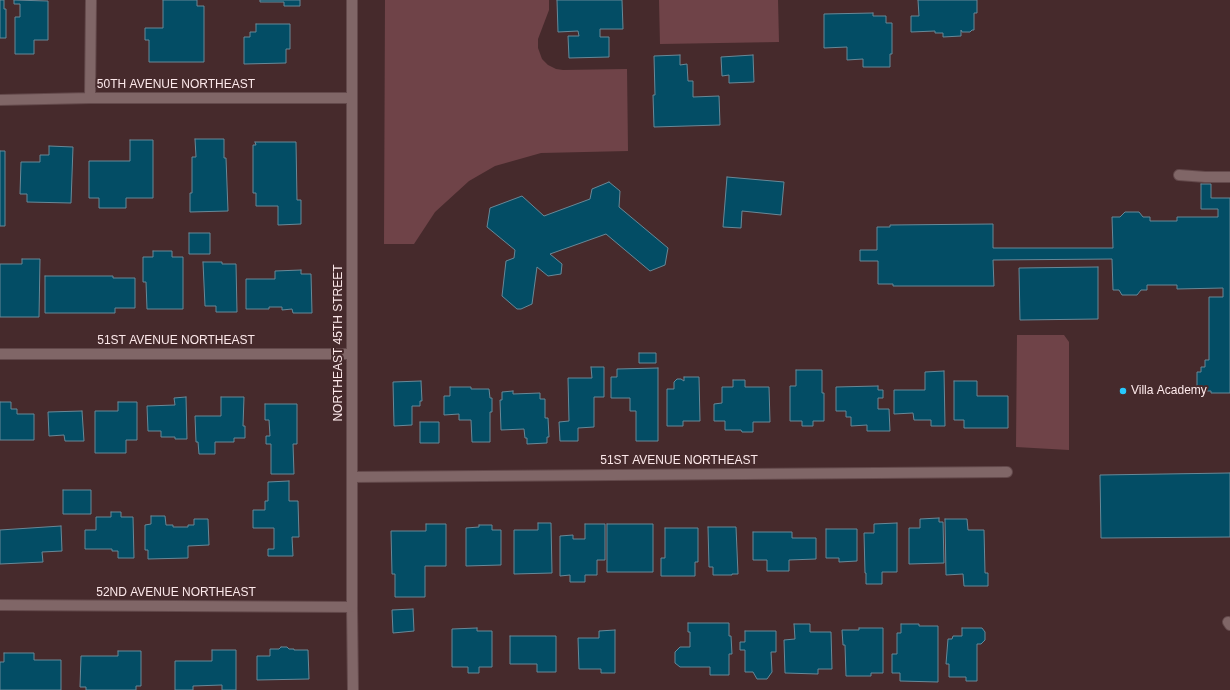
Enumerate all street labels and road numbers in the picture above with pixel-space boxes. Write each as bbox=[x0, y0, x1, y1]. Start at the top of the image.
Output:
street label: 50TH AVENUE NORTHEAST bbox=[97, 78, 255, 92]
street label: NORTHEAST 45TH STREET bbox=[332, 264, 346, 422]
street label: 51ST AVENUE NORTHEAST bbox=[97, 334, 255, 348]
street label: 51ST AVENUE NORTHEAST bbox=[600, 454, 758, 468]
street label: 52ND AVENUE NORTHEAST bbox=[96, 586, 256, 600]

